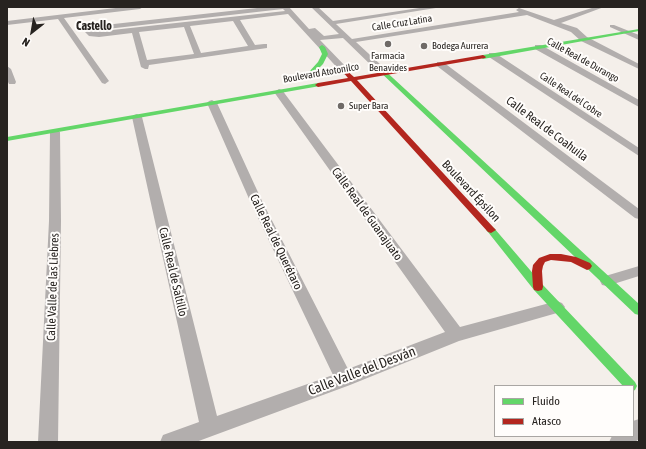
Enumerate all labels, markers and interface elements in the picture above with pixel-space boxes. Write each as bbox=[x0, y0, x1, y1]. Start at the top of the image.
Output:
north arrow bbox=[12, 12, 52, 52]
street label: Calle Cruz Latina bbox=[371, 12, 433, 34]
district label: Castello bbox=[76, 19, 112, 33]
text: N bbox=[20, 35, 32, 49]
street label: Calle Real de Durango bbox=[545, 35, 621, 85]
marker: Farmacia Benavides bbox=[383, 39, 393, 49]
place label: Bodega Aurrera bbox=[432, 40, 488, 52]
marker: Bodega Aurrera bbox=[419, 41, 429, 51]
place label: Farmacia Benavides bbox=[369, 50, 407, 74]
street label: Boulevard Atotonilco bbox=[282, 60, 360, 86]
street label: Calle Real del Cobre bbox=[537, 70, 605, 120]
street label: Calle Real de Coahuila bbox=[503, 94, 591, 164]
place label: Super Bara bbox=[349, 100, 388, 112]
marker: Super Bara bbox=[336, 101, 346, 111]
street label: Boulevard Épsilon bbox=[439, 157, 503, 225]
street label: Calle Real de Guanajuato bbox=[328, 165, 406, 263]
street label: Calle Real de Querétaro bbox=[247, 192, 305, 292]
street label: Calle Real de Saltillo bbox=[156, 226, 190, 318]
street label: Calle Valle de las Liebres bbox=[44, 233, 62, 341]
street label: Calle Valle del Desván bbox=[306, 343, 418, 399]
legend bbox=[494, 385, 634, 437]
text: Fluido bbox=[532, 394, 560, 408]
text: Atasco bbox=[532, 414, 561, 428]

